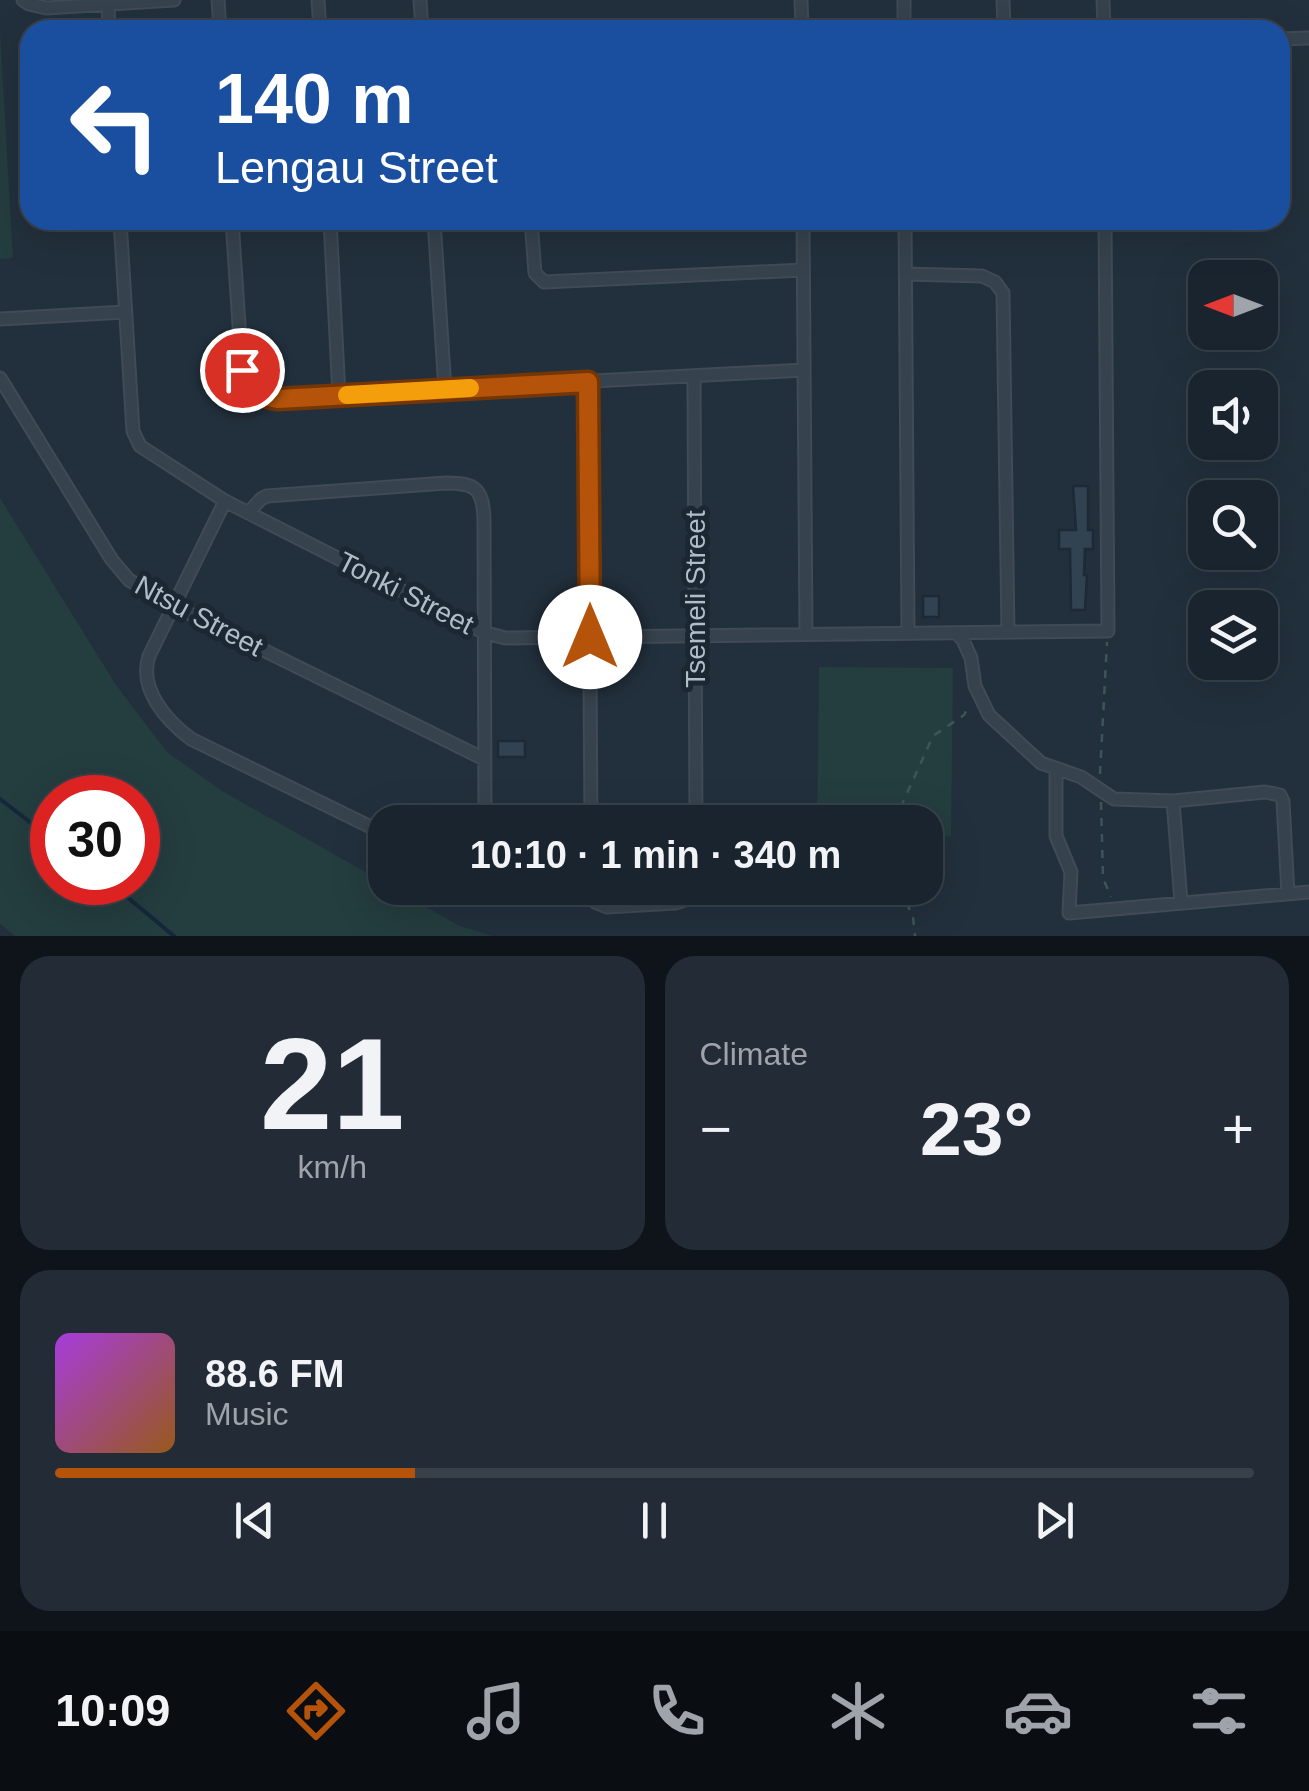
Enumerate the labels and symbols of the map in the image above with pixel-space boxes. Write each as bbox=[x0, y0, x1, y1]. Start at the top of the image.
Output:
north arrow bbox=[1188, 260, 1278, 350]
pin bbox=[200, 328, 285, 413]
street label: Tsemeli Street bbox=[680, 510, 711, 688]
street label: Tonki Street bbox=[333, 546, 479, 640]
street label: Ntsu Street bbox=[130, 569, 268, 663]
position arrow bbox=[538, 585, 642, 689]
speed limit sign: 30 bbox=[30, 775, 160, 905]

